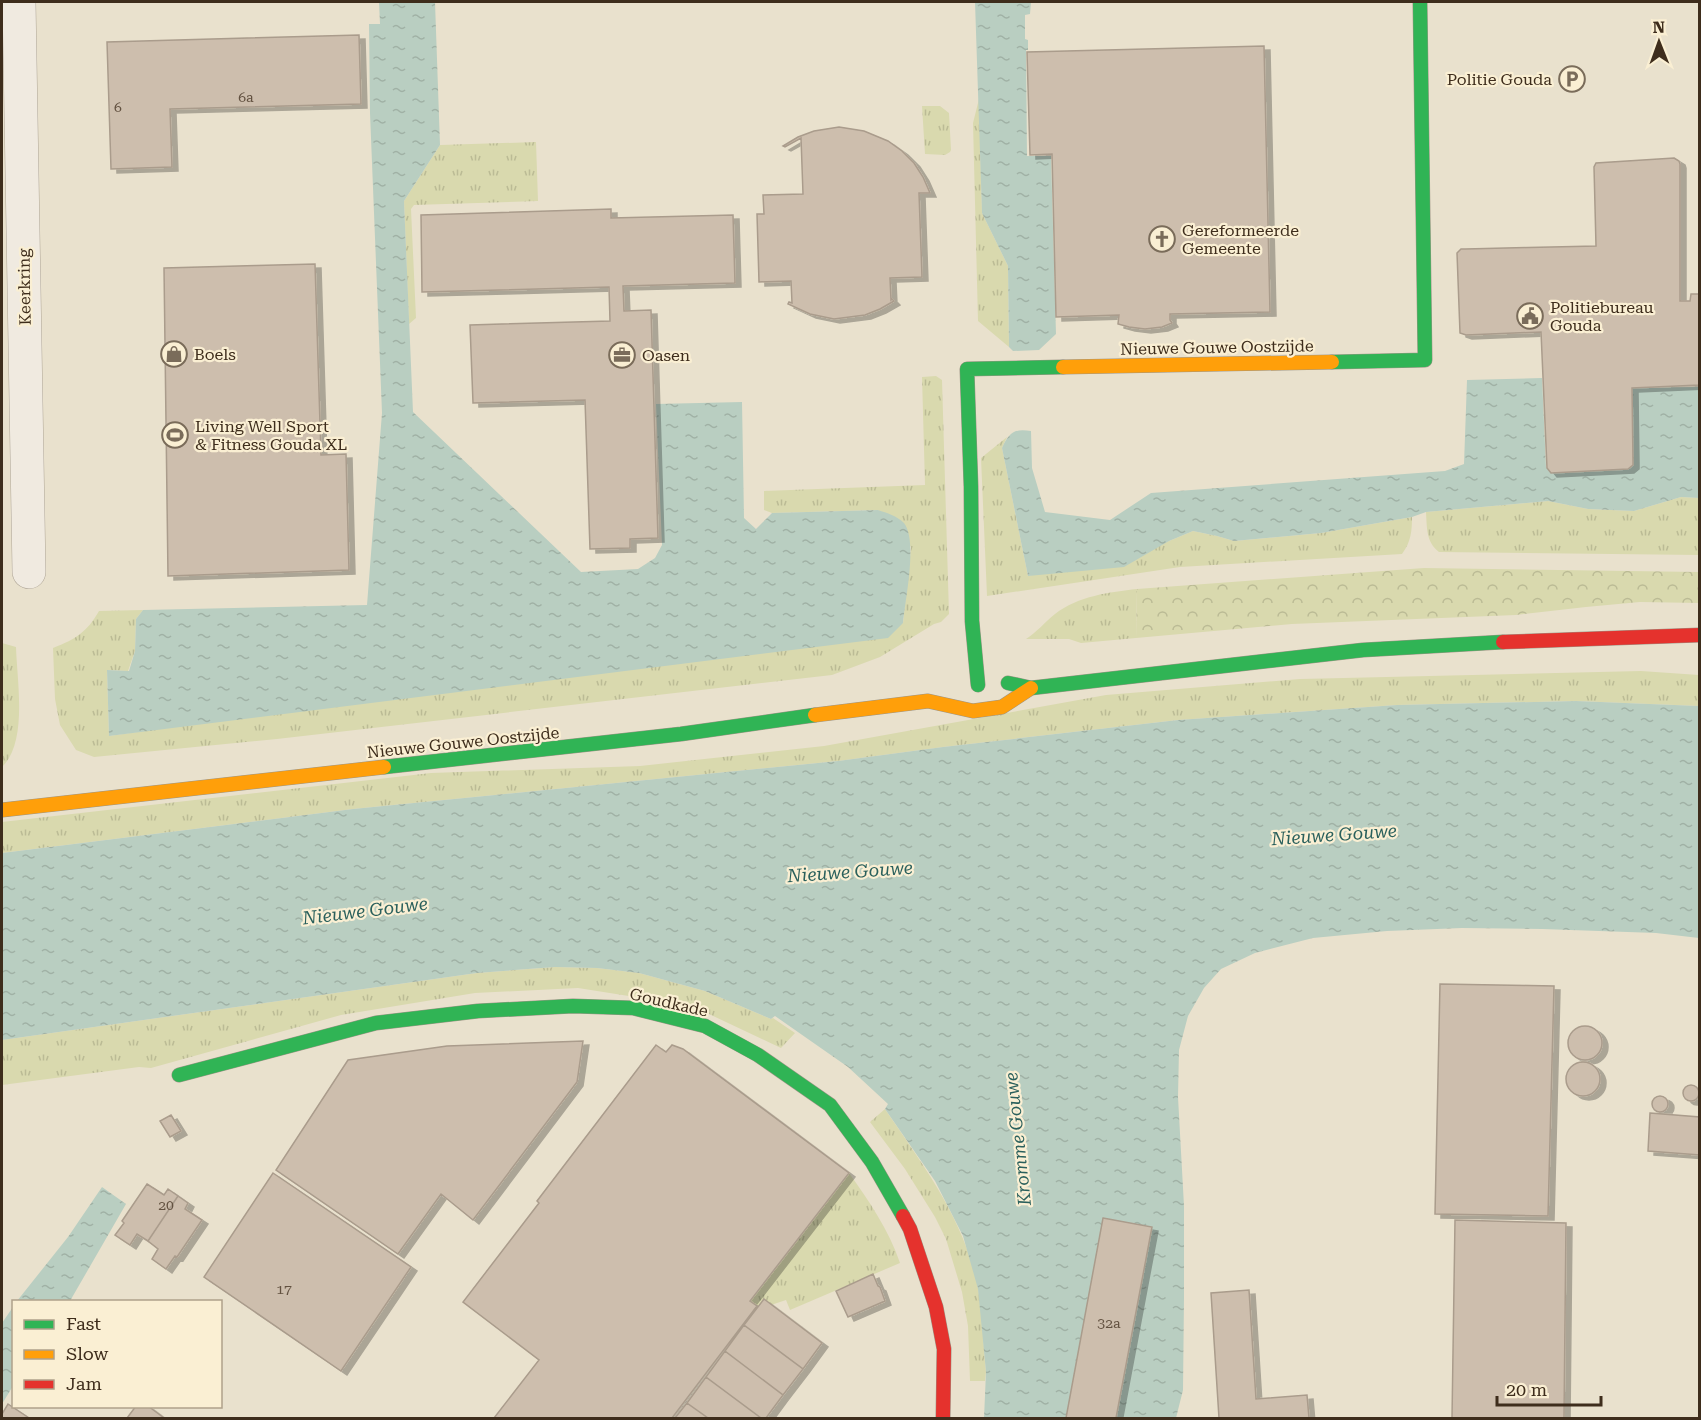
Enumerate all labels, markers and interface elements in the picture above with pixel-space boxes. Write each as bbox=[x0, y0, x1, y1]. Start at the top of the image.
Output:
north arrow bbox=[1629, 12, 1689, 72]
text: N bbox=[1652, 18, 1665, 37]
parking icon: Politie Gouda bbox=[1557, 64, 1587, 94]
place label: Politie Gouda bbox=[1447, 70, 1552, 89]
house number: 6a bbox=[238, 89, 254, 105]
house number: 6 bbox=[114, 99, 122, 115]
place label: Gereformeerde Gemeente bbox=[1182, 221, 1299, 258]
church icon: Gereformeerde Gemeente bbox=[1147, 224, 1177, 254]
street label: Keerkring bbox=[14, 248, 35, 326]
place label: Politiebureau Gouda bbox=[1550, 298, 1654, 335]
public building icon: Politiebureau Gouda bbox=[1515, 301, 1545, 331]
street label: Nieuwe Gouwe Oostzijde bbox=[1120, 336, 1314, 359]
shop icon: Boels bbox=[159, 339, 189, 369]
office icon: Oasen bbox=[607, 340, 637, 370]
place label: Boels bbox=[194, 345, 236, 364]
place label: Oasen bbox=[642, 346, 690, 365]
place label: Living Well Sport & Fitness Gouda XL bbox=[195, 417, 347, 454]
sports icon: Living Well Sport & Fitness Gouda XL bbox=[160, 420, 190, 450]
street label: Nieuwe Gouwe Oostzijde bbox=[366, 723, 560, 762]
water label: Nieuwe Gouwe bbox=[1269, 820, 1397, 849]
water label: Nieuwe Gouwe bbox=[785, 857, 913, 886]
water label: Nieuwe Gouwe bbox=[300, 892, 429, 929]
street label: Goudkade bbox=[628, 984, 710, 1021]
water label: Kromme Gouwe bbox=[1000, 1071, 1035, 1208]
house number: 20 bbox=[158, 1197, 174, 1213]
house number: 17 bbox=[276, 1281, 292, 1297]
legend bbox=[12, 1300, 222, 1408]
text: Fast bbox=[66, 1313, 101, 1334]
house number: 32a bbox=[1097, 1315, 1121, 1331]
text: Slow bbox=[66, 1343, 108, 1364]
scale bar bbox=[1497, 1369, 1600, 1407]
text: Jam bbox=[66, 1373, 102, 1394]
text: 20 m bbox=[1506, 1379, 1547, 1400]

